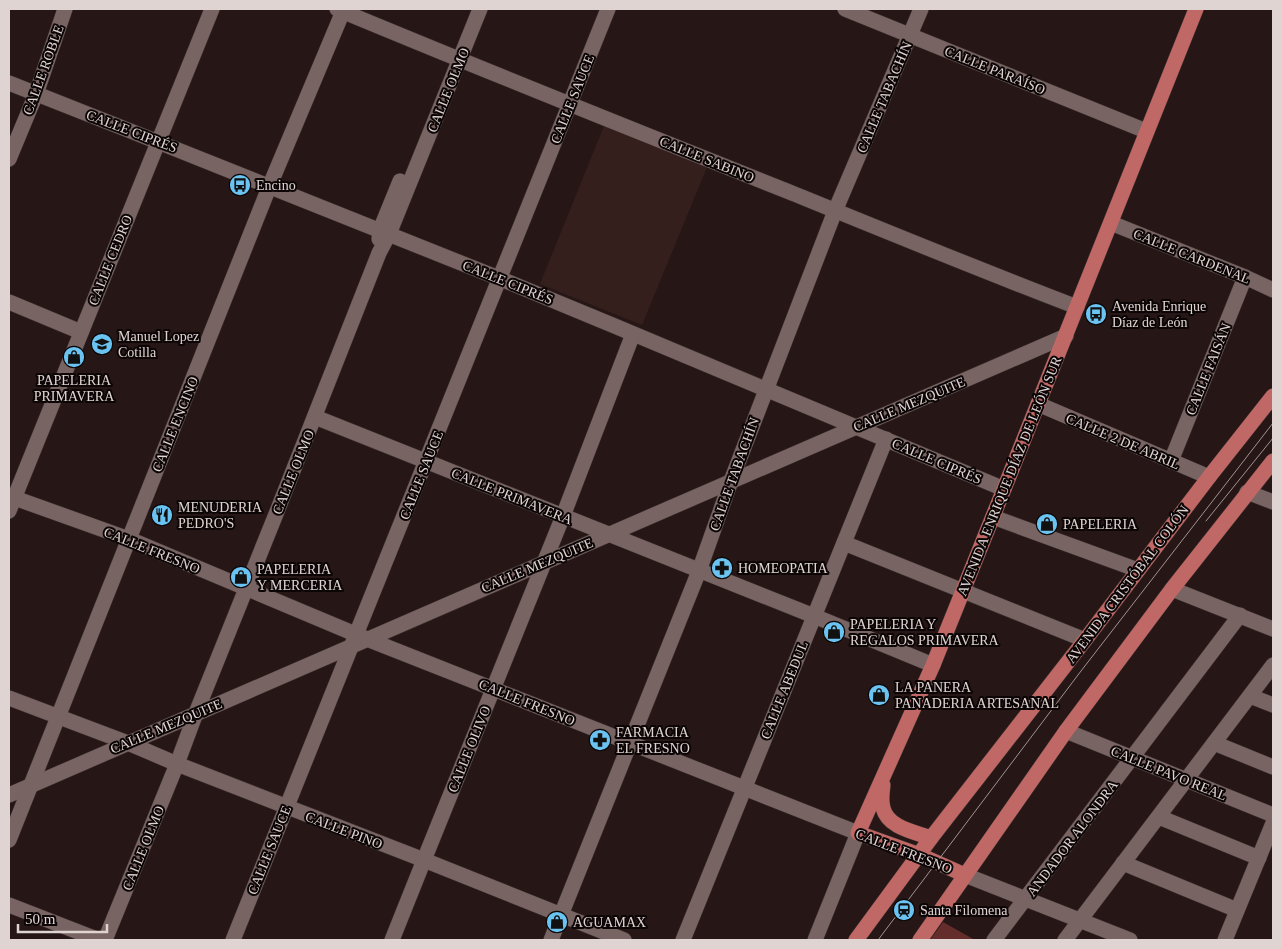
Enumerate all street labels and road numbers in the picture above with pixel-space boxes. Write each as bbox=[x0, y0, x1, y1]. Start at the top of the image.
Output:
street label: CALLE ROBLE bbox=[20, 23, 67, 117]
street label: CALLE TABACHÍN bbox=[853, 39, 915, 155]
street label: CALLE PARAÍSO bbox=[942, 42, 1048, 98]
street label: CALLE OLMO bbox=[425, 46, 472, 135]
street label: CALLE SAUCE bbox=[548, 53, 597, 146]
street label: CALLE CIPRÉS bbox=[84, 106, 180, 156]
street label: CALLE SABINO bbox=[657, 134, 756, 185]
street label: CALLE CEDRO bbox=[86, 213, 135, 308]
street label: CALLE CARDENAL bbox=[1131, 226, 1252, 287]
street label: CALLE CIPRÉS bbox=[460, 257, 556, 307]
street label: CALLE FAISÁN bbox=[1182, 321, 1234, 417]
street label: AVENIDA ENRIQUE DÍAZ DE LEÓN SUR bbox=[953, 353, 1065, 598]
street label: CALLE ENCINO bbox=[149, 374, 201, 474]
street label: CALLE MEZQUITE bbox=[851, 374, 967, 435]
street label: CALLE 2 DE ABRIL bbox=[1063, 411, 1182, 472]
street label: CALLE TABACHÍN bbox=[706, 415, 762, 533]
street label: CALLE OLMO bbox=[270, 428, 317, 517]
street label: CALLE SAUCE bbox=[397, 429, 446, 522]
street label: CALLE CIPRÉS bbox=[890, 435, 984, 487]
street label: CALLE PRIMAVERA bbox=[449, 465, 575, 528]
street label: AVENIDA CRISTÓBAL COLÓN bbox=[1062, 502, 1192, 666]
street label: CALLE FRESNO bbox=[102, 524, 202, 577]
street label: CALLE MEZQUITE bbox=[479, 535, 595, 596]
street label: CALLE ABEDUL bbox=[758, 639, 811, 741]
street label: CALLE FRESNO bbox=[477, 676, 577, 729]
street label: CALLE MEZQUITE bbox=[108, 696, 224, 757]
street label: CALLE OLIVO bbox=[445, 704, 494, 795]
street label: CALLE PAVO REAL bbox=[1109, 743, 1229, 804]
street label: ANDADOR ALONDRA bbox=[1024, 777, 1121, 899]
street label: CALLE OLMO bbox=[120, 804, 167, 893]
street label: CALLE SAUCE bbox=[245, 804, 294, 897]
street label: CALLE PINO bbox=[303, 809, 384, 852]
street label: CALLE FRESNO bbox=[853, 826, 954, 877]

